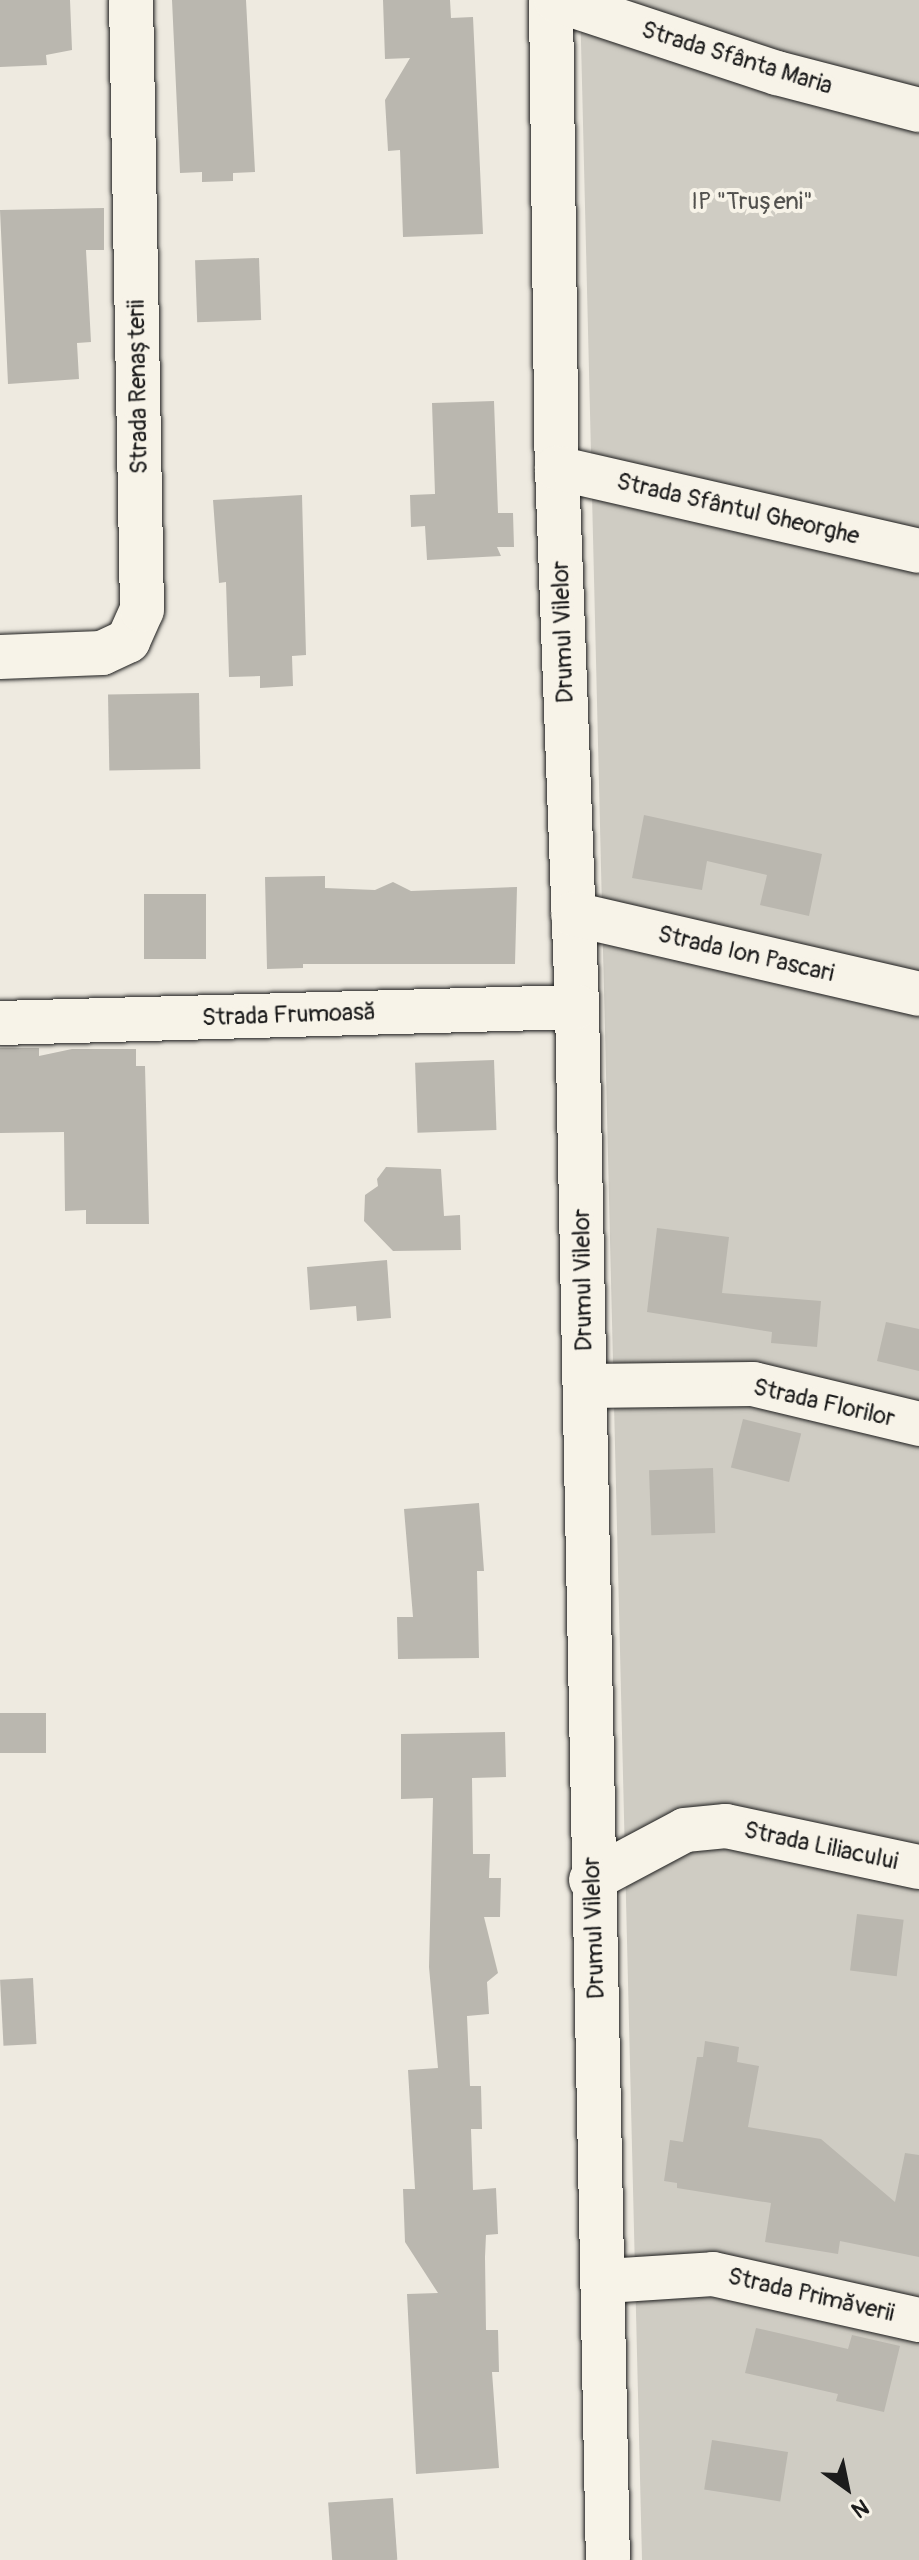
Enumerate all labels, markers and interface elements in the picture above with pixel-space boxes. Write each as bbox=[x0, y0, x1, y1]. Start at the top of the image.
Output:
street label: Strada Sfânta Maria bbox=[638, 15, 836, 101]
park label: IP "Trușeni" bbox=[691, 188, 813, 216]
street label: Strada Renașterii bbox=[122, 299, 154, 475]
street label: Strada Sfântul Gheorghe bbox=[614, 467, 862, 551]
street label: Drumul Vilelor bbox=[546, 560, 580, 704]
street label: Strada Ion Pascari bbox=[655, 920, 837, 988]
street label: Strada Frumoasă bbox=[201, 998, 377, 1032]
street label: Drumul Vilelor bbox=[567, 1208, 599, 1352]
street label: Strada Florilor bbox=[750, 1373, 898, 1433]
street label: Strada Liliacului bbox=[741, 1816, 901, 1876]
street label: Drumul Vilelor bbox=[577, 1856, 611, 2000]
street label: Strada Primăverii bbox=[725, 2262, 897, 2328]
north arrow bbox=[807, 2448, 887, 2528]
text: N bbox=[846, 2492, 874, 2524]

